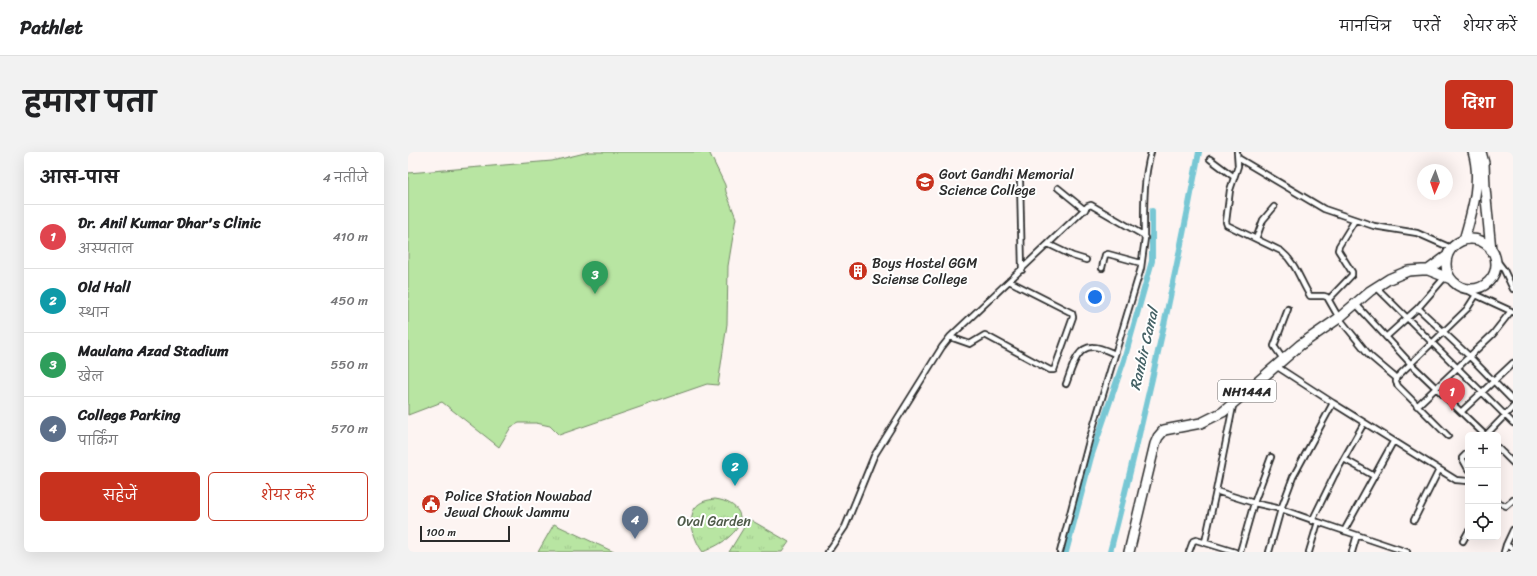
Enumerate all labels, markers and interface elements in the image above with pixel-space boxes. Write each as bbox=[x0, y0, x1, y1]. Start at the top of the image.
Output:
text: Pathlet bbox=[20, 11, 83, 44]
text: मानचित्र bbox=[1340, 14, 1391, 39]
text: परतें bbox=[1413, 14, 1440, 39]
text: शेयर करें bbox=[1462, 14, 1517, 39]
text: हमारा पता bbox=[24, 78, 156, 127]
button: दिशा bbox=[1445, 80, 1513, 129]
text: आस-पास bbox=[40, 162, 119, 192]
place label: Govt Gandhi Memorial Science College bbox=[939, 162, 1075, 203]
north arrow bbox=[1417, 164, 1453, 200]
text: 4 नतीजे bbox=[323, 166, 368, 189]
school or university icon: Govt Gandhi Memorial Science College bbox=[914, 171, 936, 193]
text: Dr. Anil Kumar Dhar's Clinic bbox=[78, 210, 261, 236]
text: 1 bbox=[50, 225, 56, 248]
text: 410 m bbox=[333, 225, 368, 248]
text: अस्पताल bbox=[78, 237, 133, 260]
place label: Boys Hostel GGM Sciense College bbox=[872, 251, 978, 292]
building icon: Boys Hostel GGM Sciense College bbox=[847, 260, 869, 282]
pin: 3 bbox=[582, 261, 608, 294]
text: Old Hall bbox=[78, 274, 131, 300]
your location bbox=[1085, 287, 1105, 307]
text: 2 bbox=[49, 289, 57, 312]
text: 450 m bbox=[330, 289, 368, 312]
text: स्थान bbox=[78, 301, 109, 324]
water label: Ranbir Canal bbox=[1122, 302, 1167, 393]
text: Maulana Azad Stadium bbox=[78, 338, 229, 364]
text: 3 bbox=[49, 353, 57, 376]
text: 550 m bbox=[331, 353, 368, 376]
text: खेल bbox=[78, 365, 103, 388]
pin: 1 bbox=[1439, 378, 1465, 411]
road number: NH144A bbox=[1218, 380, 1276, 402]
text: College Parking bbox=[78, 402, 181, 428]
text: 4 bbox=[49, 417, 57, 440]
text: 570 m bbox=[331, 417, 368, 440]
text: पार्किंग bbox=[78, 429, 118, 452]
map controls bbox=[1465, 432, 1501, 540]
button: + bbox=[1465, 432, 1501, 468]
pin: 2 bbox=[722, 453, 748, 486]
button: − bbox=[1465, 468, 1501, 504]
button: सहेजें bbox=[40, 472, 200, 521]
button: शेयर करें bbox=[208, 472, 368, 521]
place label: Police Station Nowabad Jewal Chowk Jammu bbox=[444, 484, 593, 525]
public building icon: Police Station Nowabad Jewal Chowk Jammu bbox=[420, 493, 442, 515]
button: locate bbox=[1465, 504, 1501, 540]
pin: 4 bbox=[622, 506, 648, 539]
park label: Oval Garden bbox=[677, 509, 751, 534]
text: 100 m bbox=[426, 523, 456, 542]
scale bar bbox=[420, 524, 510, 543]

